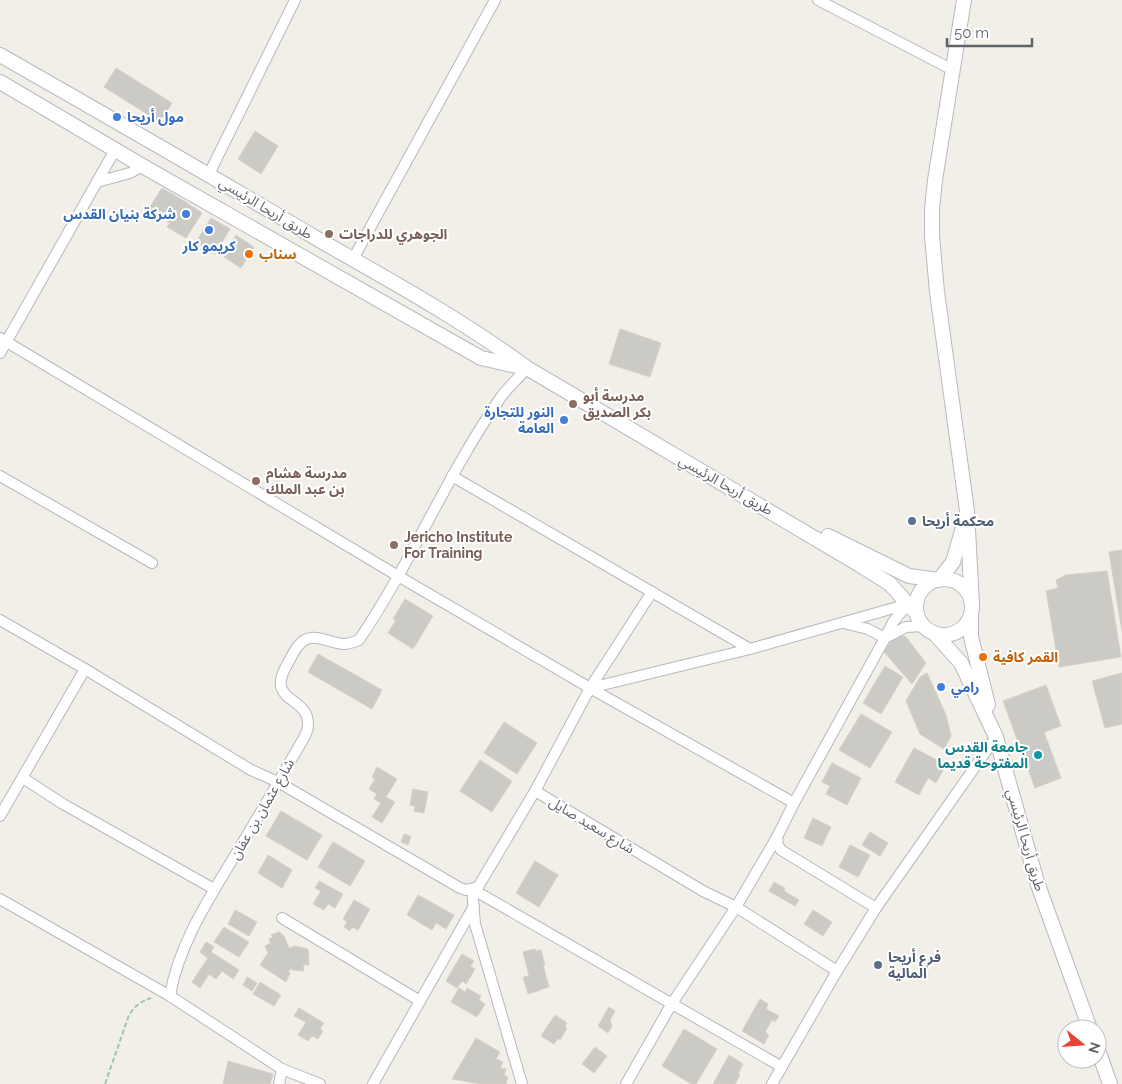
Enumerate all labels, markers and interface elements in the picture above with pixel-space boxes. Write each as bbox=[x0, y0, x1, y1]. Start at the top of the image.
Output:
scale bar bbox=[947, 15, 1032, 47]
text: 50 m bbox=[954, 24, 989, 42]
place label: مول أريحا bbox=[127, 108, 184, 126]
marker: مول أريحا bbox=[111, 111, 123, 123]
street label: طريق أريحا الرئيسي bbox=[215, 173, 316, 245]
place label: شركة بنيان القدس bbox=[63, 206, 176, 223]
marker: شركة بنيان القدس bbox=[180, 208, 192, 220]
marker: كريمو كار bbox=[203, 224, 215, 236]
place label: الجوهري للدراجات bbox=[339, 226, 448, 245]
marker: الجوهري للدراجات bbox=[323, 228, 335, 240]
place label: كريمو كار bbox=[181, 238, 236, 255]
place label: سناب bbox=[259, 246, 296, 262]
marker: سناب bbox=[243, 248, 255, 260]
place label: مدرسة أبو بكر الصديق bbox=[583, 387, 651, 421]
marker: مدرسة أبو بكر الصديق bbox=[567, 398, 579, 410]
place label: النور للتجارة العامة bbox=[484, 404, 554, 436]
marker: النور للتجارة العامة bbox=[558, 414, 570, 426]
street label: طريق أريحا الرئيسي bbox=[675, 451, 776, 521]
place label: مدرسة هشام بن عبد الملك bbox=[266, 465, 347, 497]
marker: مدرسة هشام بن عبد الملك bbox=[250, 475, 262, 487]
place label: محكمة أريحا bbox=[922, 512, 994, 530]
marker: محكمة أريحا bbox=[906, 515, 918, 527]
place label: Jericho Institute For Training bbox=[404, 529, 513, 561]
marker: Jericho Institute For Training bbox=[388, 539, 400, 551]
place label: القمر كافية bbox=[993, 649, 1058, 666]
marker: القمر كافية bbox=[977, 651, 989, 663]
place label: رامي bbox=[951, 679, 980, 698]
marker: رامي bbox=[935, 681, 947, 693]
place label: جامعة القدس المفتوحة قديما bbox=[938, 739, 1028, 771]
marker: جامعة القدس المفتوحة قديما bbox=[1032, 749, 1044, 761]
street label: شارع عثمان بن عفان bbox=[227, 756, 300, 864]
street label: طريق أريحا الرئيسي bbox=[1001, 787, 1049, 894]
street label: شارع سعيد صايل bbox=[545, 793, 637, 859]
place label: فرع أريحا المالية bbox=[888, 948, 941, 981]
marker: فرع أريحا المالية bbox=[872, 959, 884, 971]
north arrow bbox=[1057, 1019, 1107, 1069]
text: N bbox=[1085, 1040, 1104, 1055]

